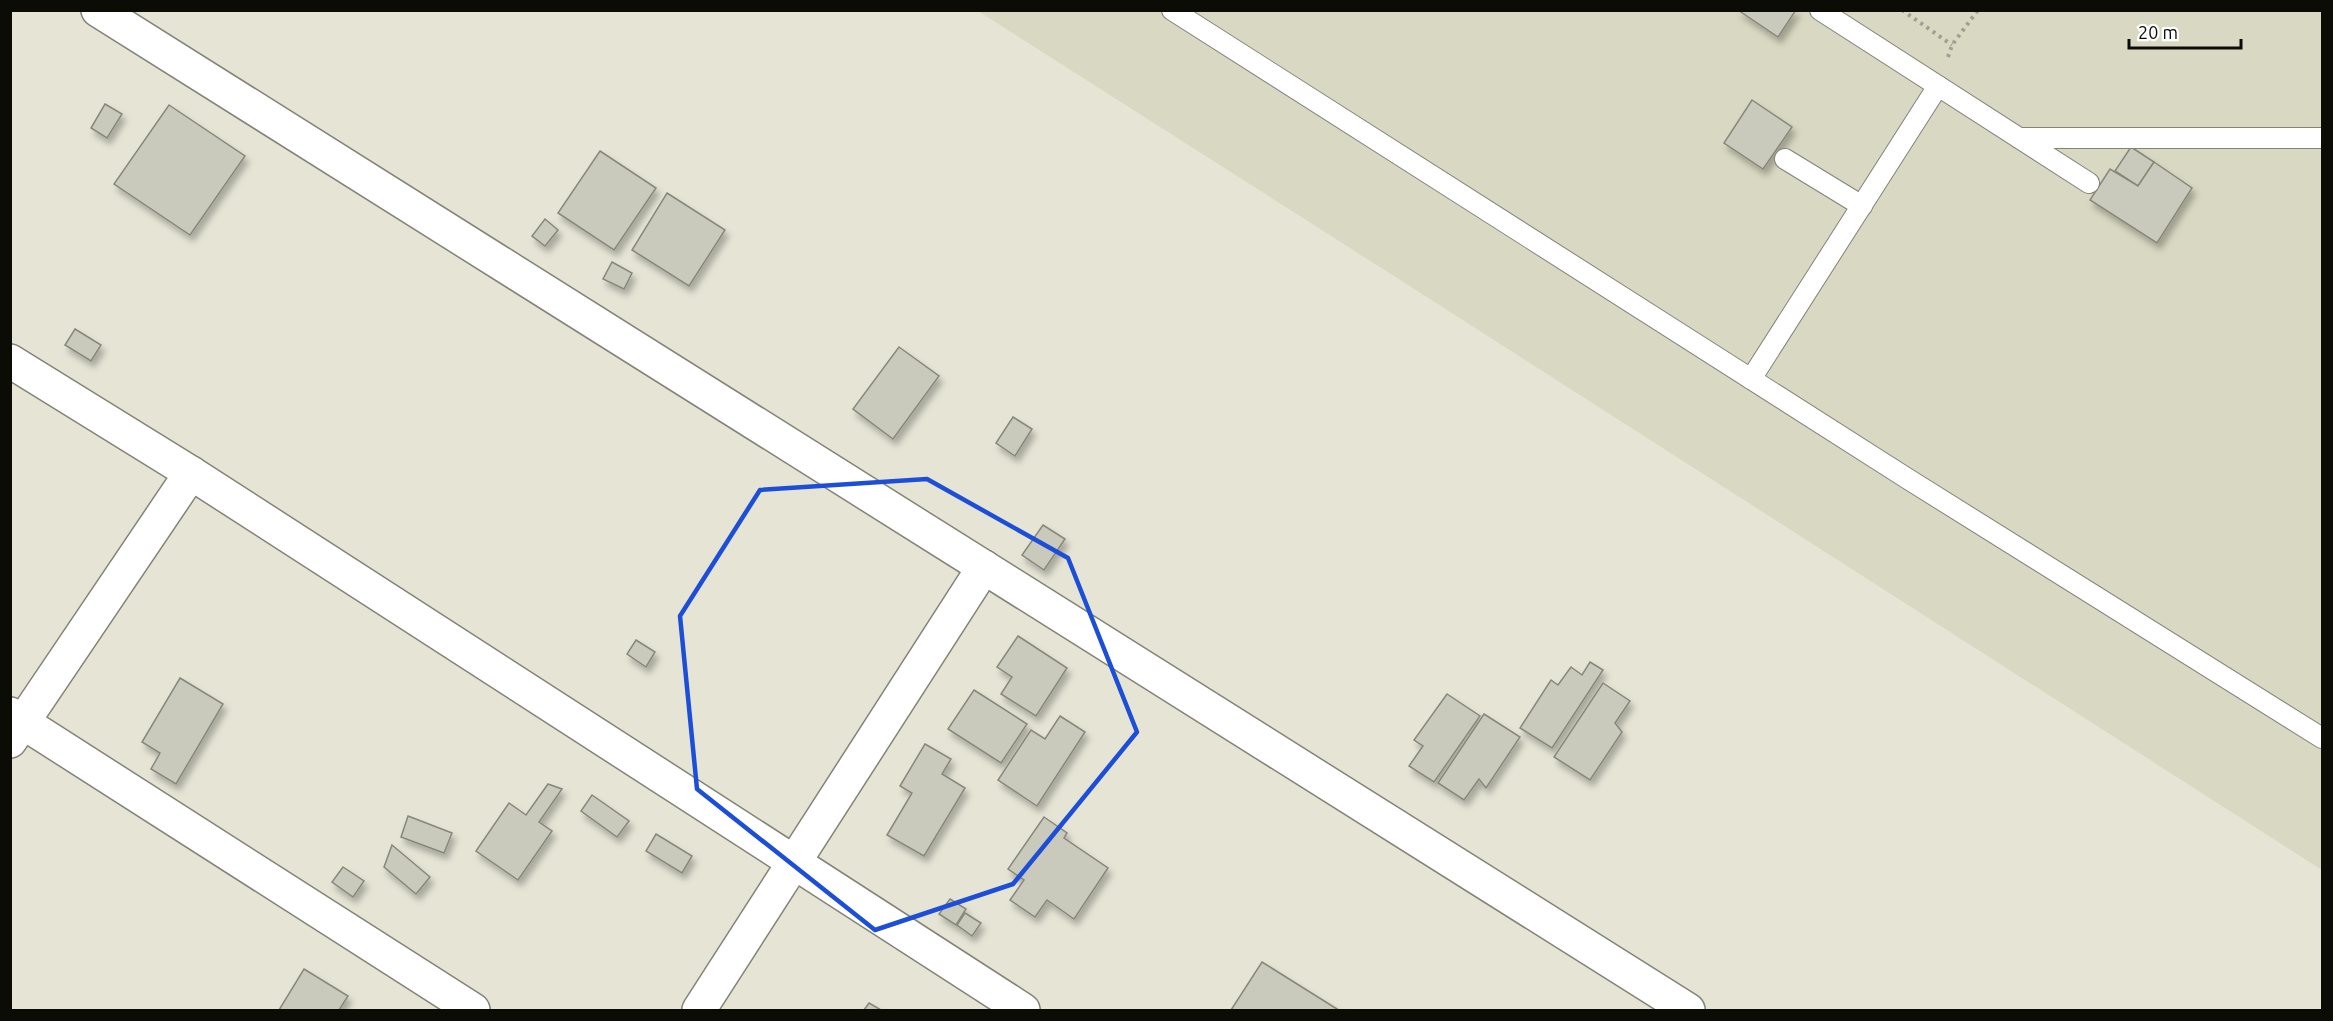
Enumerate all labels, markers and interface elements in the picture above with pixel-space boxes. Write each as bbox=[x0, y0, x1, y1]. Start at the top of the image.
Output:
scale bar bbox=[2129, 12, 2242, 50]
text: 20 m bbox=[2138, 22, 2178, 42]

